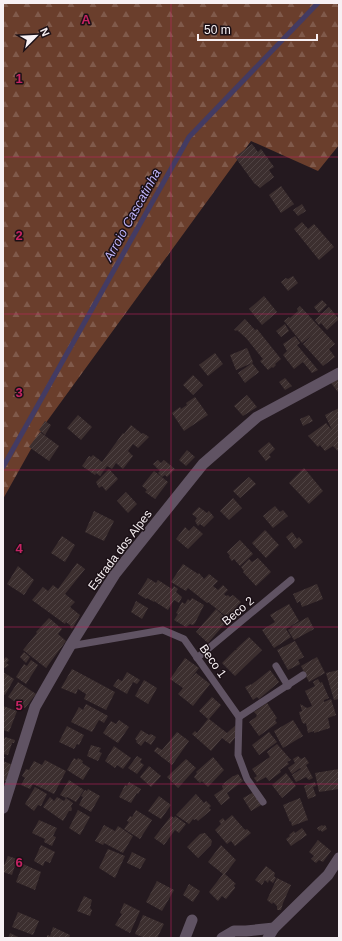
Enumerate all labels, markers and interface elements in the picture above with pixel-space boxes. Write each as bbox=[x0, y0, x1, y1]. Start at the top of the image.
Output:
text: A bbox=[81, 12, 91, 27]
north arrow bbox=[16, 16, 56, 56]
scale bar bbox=[198, 16, 317, 42]
text: 50 m bbox=[204, 23, 231, 37]
text: N bbox=[38, 26, 52, 38]
text: 1 bbox=[15, 71, 23, 86]
water label: Arroio Cascatinha bbox=[100, 166, 164, 265]
text: 2 bbox=[15, 228, 23, 243]
text: 3 bbox=[15, 385, 23, 400]
street label: Estrada dos Alpes bbox=[85, 507, 155, 593]
text: 4 bbox=[15, 541, 23, 556]
street label: Beco 2 bbox=[219, 593, 257, 628]
street label: Beco 1 bbox=[197, 642, 230, 681]
text: 5 bbox=[15, 698, 23, 713]
text: 6 bbox=[15, 855, 23, 870]

